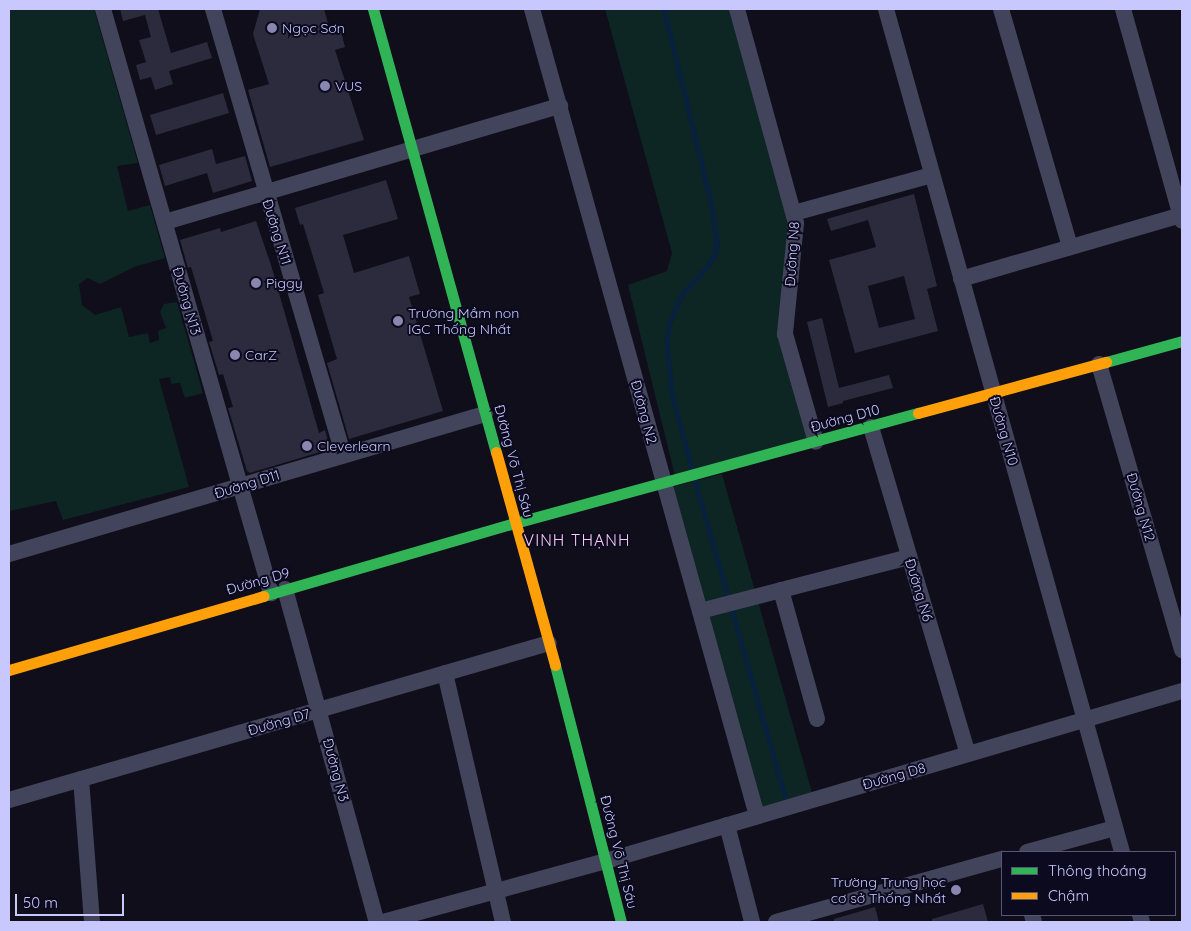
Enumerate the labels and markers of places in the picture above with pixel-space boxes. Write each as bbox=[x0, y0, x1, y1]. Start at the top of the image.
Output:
place label: Ngọc Sơn bbox=[282, 20, 345, 36]
marker: Ngọc Sơn bbox=[266, 22, 278, 34]
place label: VUS bbox=[335, 78, 362, 94]
marker: VUS bbox=[319, 80, 331, 92]
place label: Piggy bbox=[266, 275, 303, 291]
marker: Piggy bbox=[250, 277, 262, 289]
place label: Trường Mầm non IGC Thống Nhất bbox=[408, 305, 519, 338]
marker: Trường Mầm non IGC Thống Nhất bbox=[392, 315, 404, 327]
place label: CarZ bbox=[245, 347, 277, 363]
marker: CarZ bbox=[229, 349, 241, 361]
place label: Cleverlearn bbox=[317, 438, 391, 454]
marker: Cleverlearn bbox=[301, 440, 313, 452]
place label: Trường Trung học cơ sở Thống Nhất bbox=[831, 874, 946, 906]
marker: Trường Trung học cơ sở Thống Nhất bbox=[950, 884, 962, 896]

